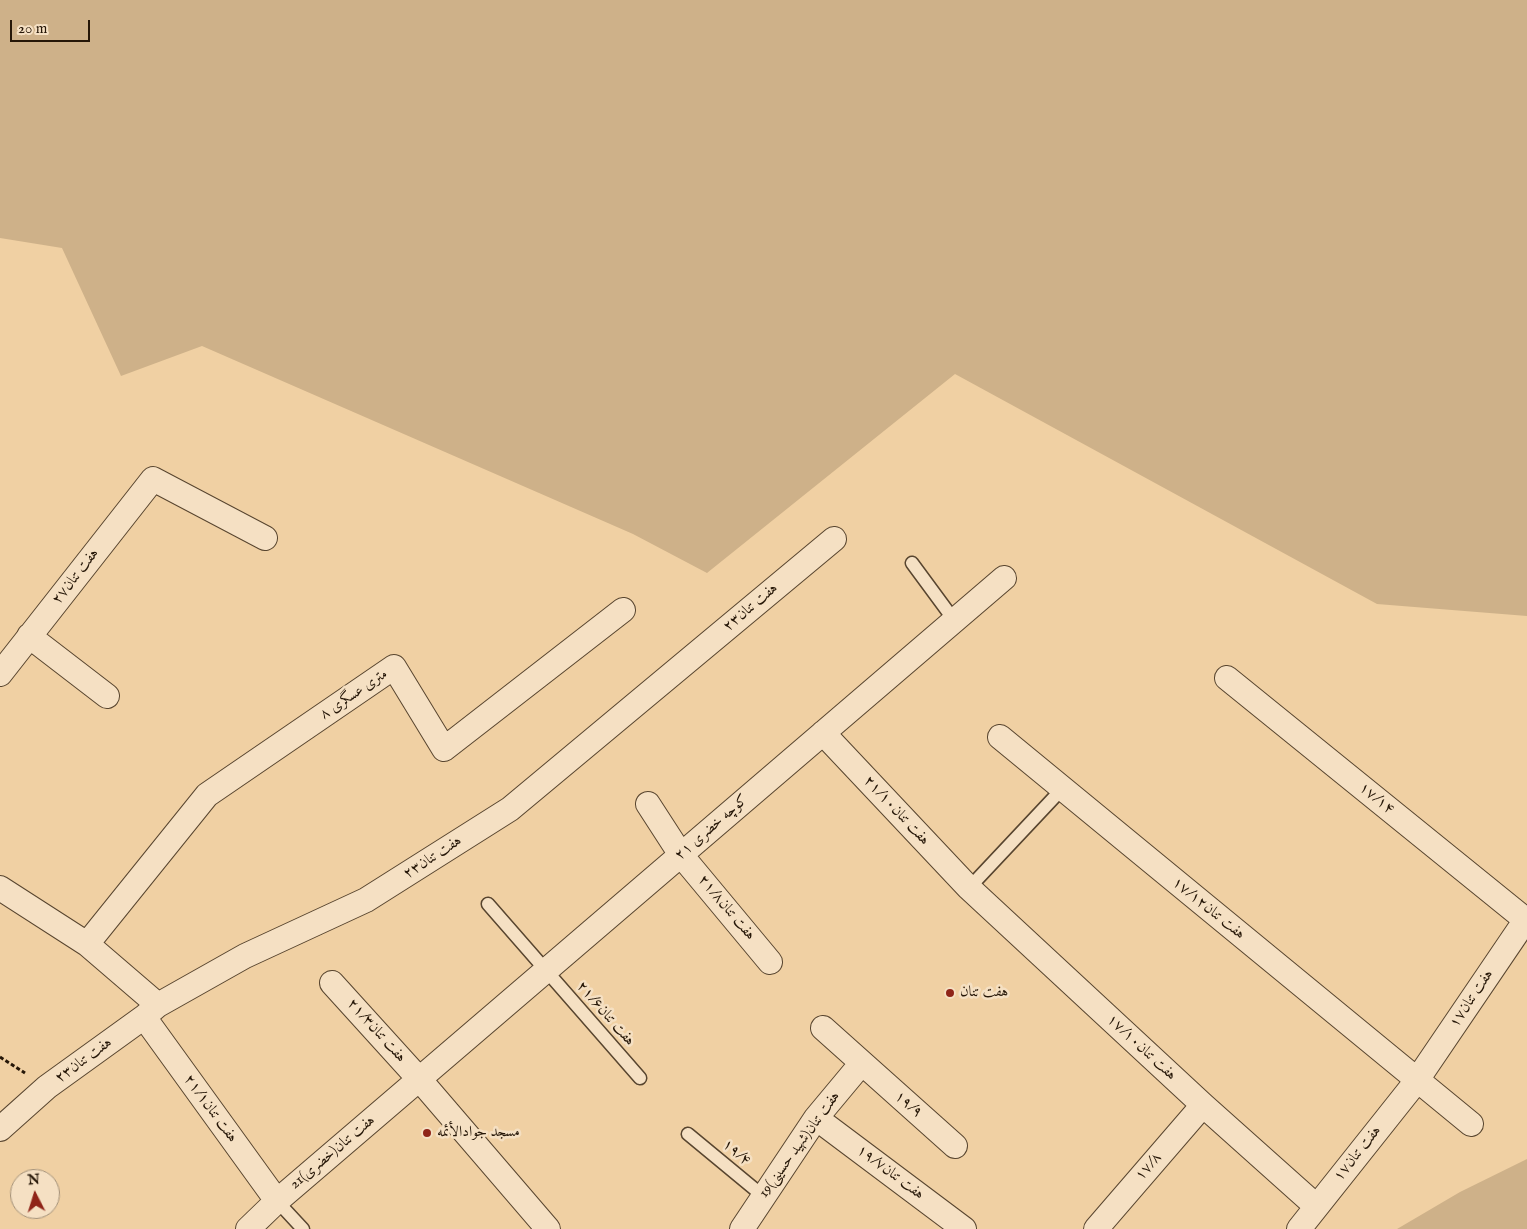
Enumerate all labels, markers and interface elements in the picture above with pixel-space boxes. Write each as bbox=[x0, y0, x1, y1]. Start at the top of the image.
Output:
scale bar bbox=[12, 10, 92, 42]
text: 20 m bbox=[18, 19, 47, 38]
street label: هفت تنان۲۷ bbox=[49, 546, 103, 608]
street label: هفت تنان۲۳ bbox=[720, 580, 782, 636]
street label: ۸ متری عسگری bbox=[317, 666, 391, 724]
street label: ۲۱/۱۰هفت تنان bbox=[859, 772, 933, 850]
street label: ۱۷/۱۴ bbox=[1355, 779, 1397, 819]
street label: کوچه خضری ۲۱ bbox=[672, 791, 752, 865]
street label: هفت تنان۲۳ bbox=[400, 833, 466, 883]
street label: ۲۱/۸هفت تنان bbox=[693, 872, 759, 944]
street label: ۱۷/۱۲هفت تنان bbox=[1168, 874, 1248, 944]
street label: ۱۷هفت تنان bbox=[1446, 967, 1498, 1031]
street label: ۲۱/۶هفت تنان bbox=[572, 978, 638, 1050]
place label: هفت تنان bbox=[960, 984, 1008, 1002]
marker: هفت تنان bbox=[944, 987, 956, 999]
street label: ۲۱/۳هفت تنان bbox=[343, 995, 409, 1067]
street label: ۱۷/۱۰هفت تنان bbox=[1102, 1011, 1180, 1085]
street label: هفت تنان۲۳ bbox=[52, 1034, 116, 1088]
street label: ۲۱/۱هفت تنان bbox=[179, 1071, 241, 1147]
street label: 19هفت تنان(شهید حسینی) bbox=[755, 1088, 845, 1202]
street label: ۱۹/۹ bbox=[890, 1088, 926, 1122]
street label: 21هفت تنان(خضری) bbox=[287, 1112, 379, 1194]
street label: هفت تنان۱۷ bbox=[1330, 1123, 1386, 1185]
place label: مسجد جوادالأئمه bbox=[437, 1124, 520, 1142]
marker: مسجد جوادالأئمه bbox=[421, 1127, 433, 1139]
street label: ۱۹/۴ bbox=[718, 1136, 754, 1170]
street label: ۱۹/۷هفت تنان bbox=[853, 1142, 927, 1204]
street label: ۱۷/۸ bbox=[1132, 1149, 1166, 1185]
north arrow bbox=[10, 1169, 60, 1219]
text: N bbox=[27, 1171, 41, 1190]

